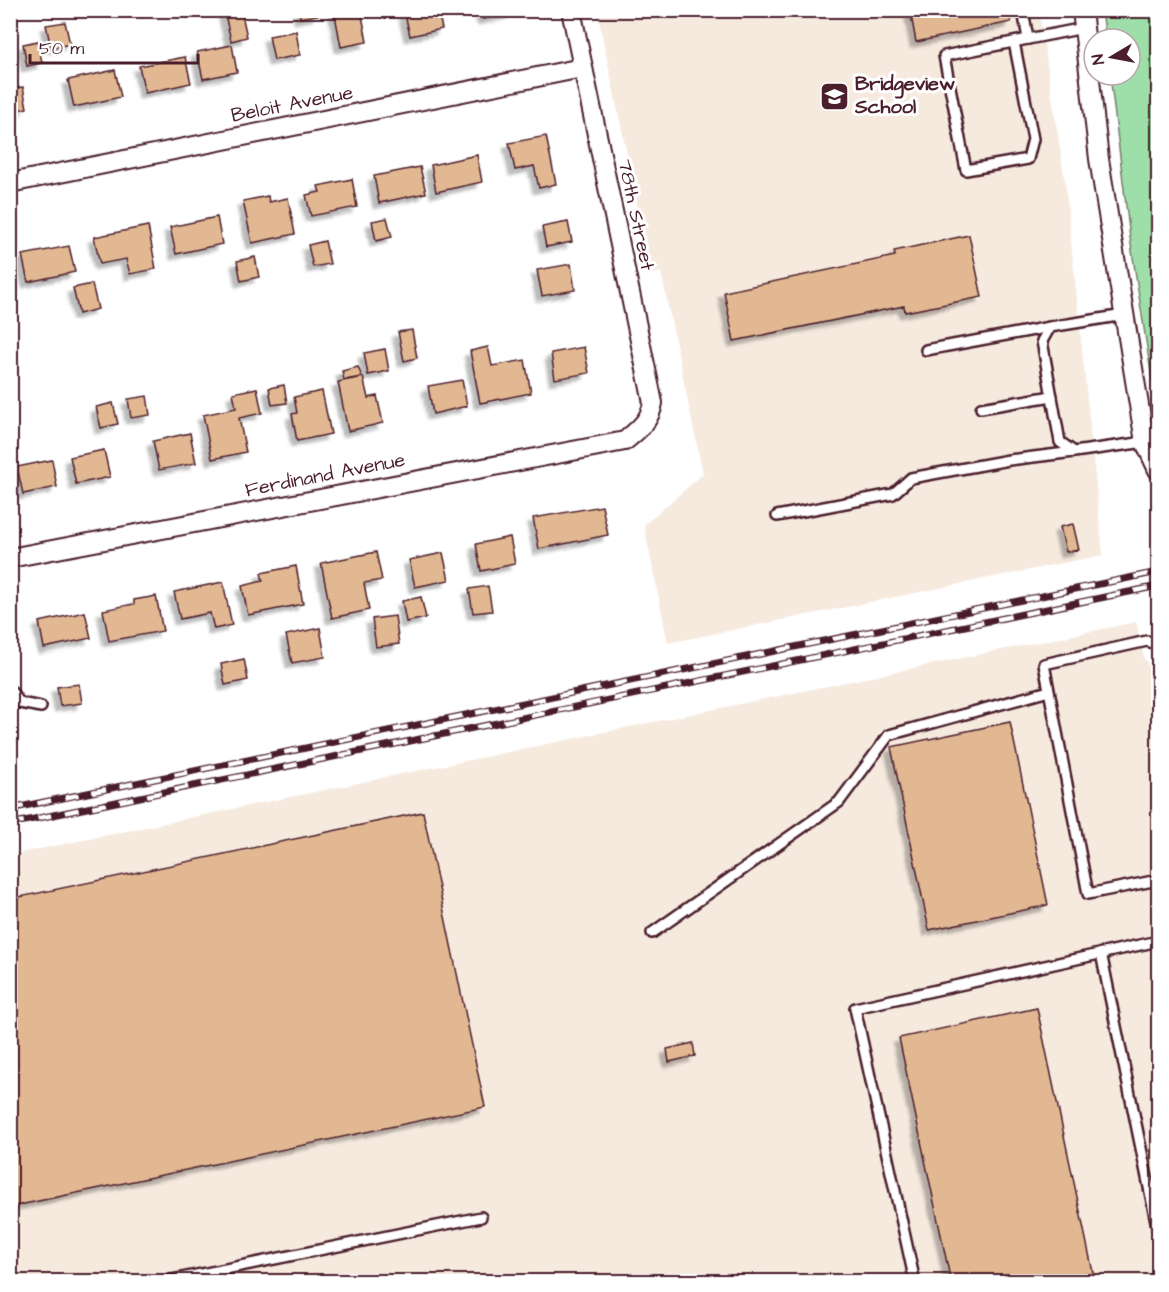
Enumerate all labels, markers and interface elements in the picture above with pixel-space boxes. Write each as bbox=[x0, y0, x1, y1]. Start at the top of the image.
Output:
scale bar bbox=[30, 27, 198, 65]
north arrow bbox=[1082, 27, 1142, 87]
text: 50 m bbox=[39, 36, 84, 61]
text: N bbox=[1087, 53, 1110, 66]
place label: Bridgeview School bbox=[854, 70, 955, 121]
street label: Beloit Avenue bbox=[229, 78, 355, 130]
school or university icon: Bridgeview School bbox=[818, 80, 850, 112]
street label: 78th Street bbox=[611, 157, 661, 273]
street label: Ferdinand Avenue bbox=[243, 446, 408, 504]

